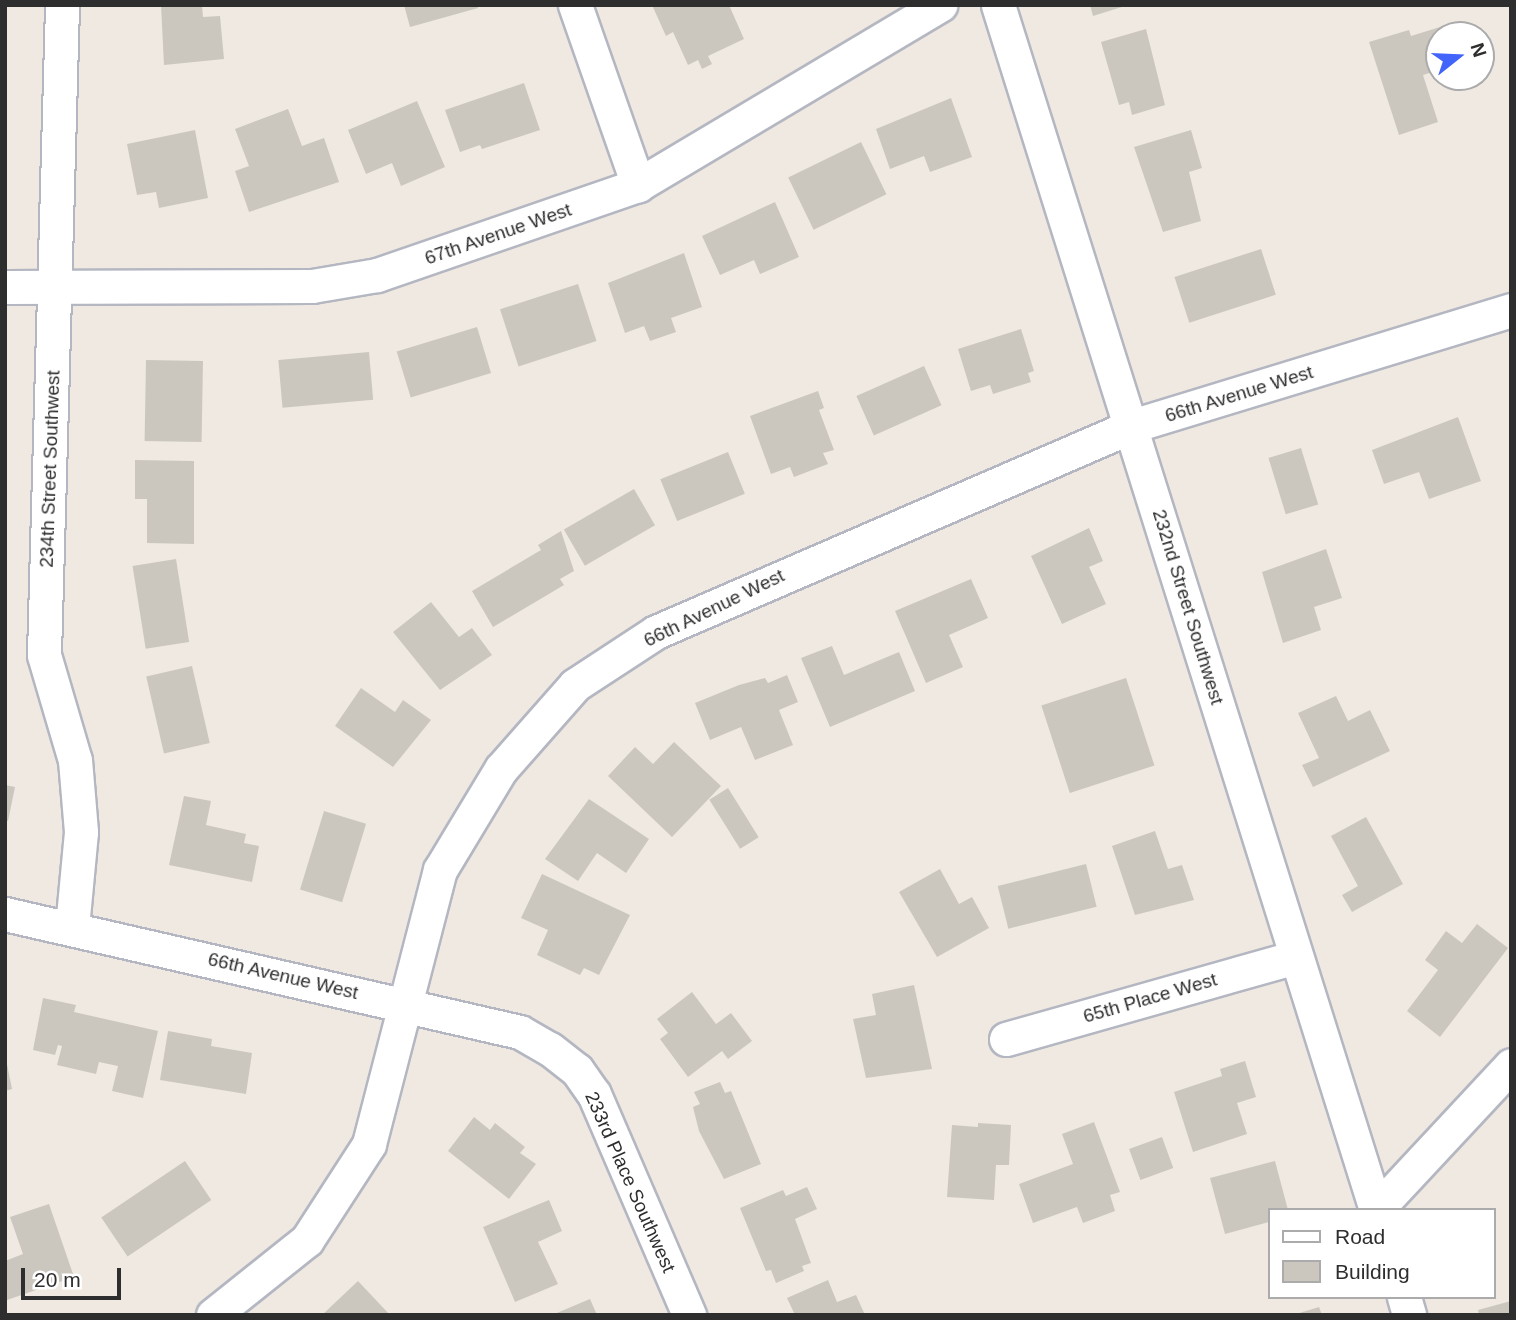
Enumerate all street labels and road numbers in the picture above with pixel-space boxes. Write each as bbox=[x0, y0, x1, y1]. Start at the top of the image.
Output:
street label: 67th Avenue West bbox=[421, 198, 575, 270]
street label: 66th Avenue West bbox=[1162, 361, 1316, 427]
street label: 234th Street Southwest bbox=[35, 370, 65, 568]
street label: 232nd Street Southwest bbox=[1147, 507, 1229, 707]
street label: 66th Avenue West bbox=[640, 564, 788, 652]
street label: 66th Avenue West bbox=[205, 948, 361, 1004]
street label: 65th Place West bbox=[1081, 968, 1219, 1028]
street label: 233rd Place Southwest bbox=[580, 1088, 680, 1276]

